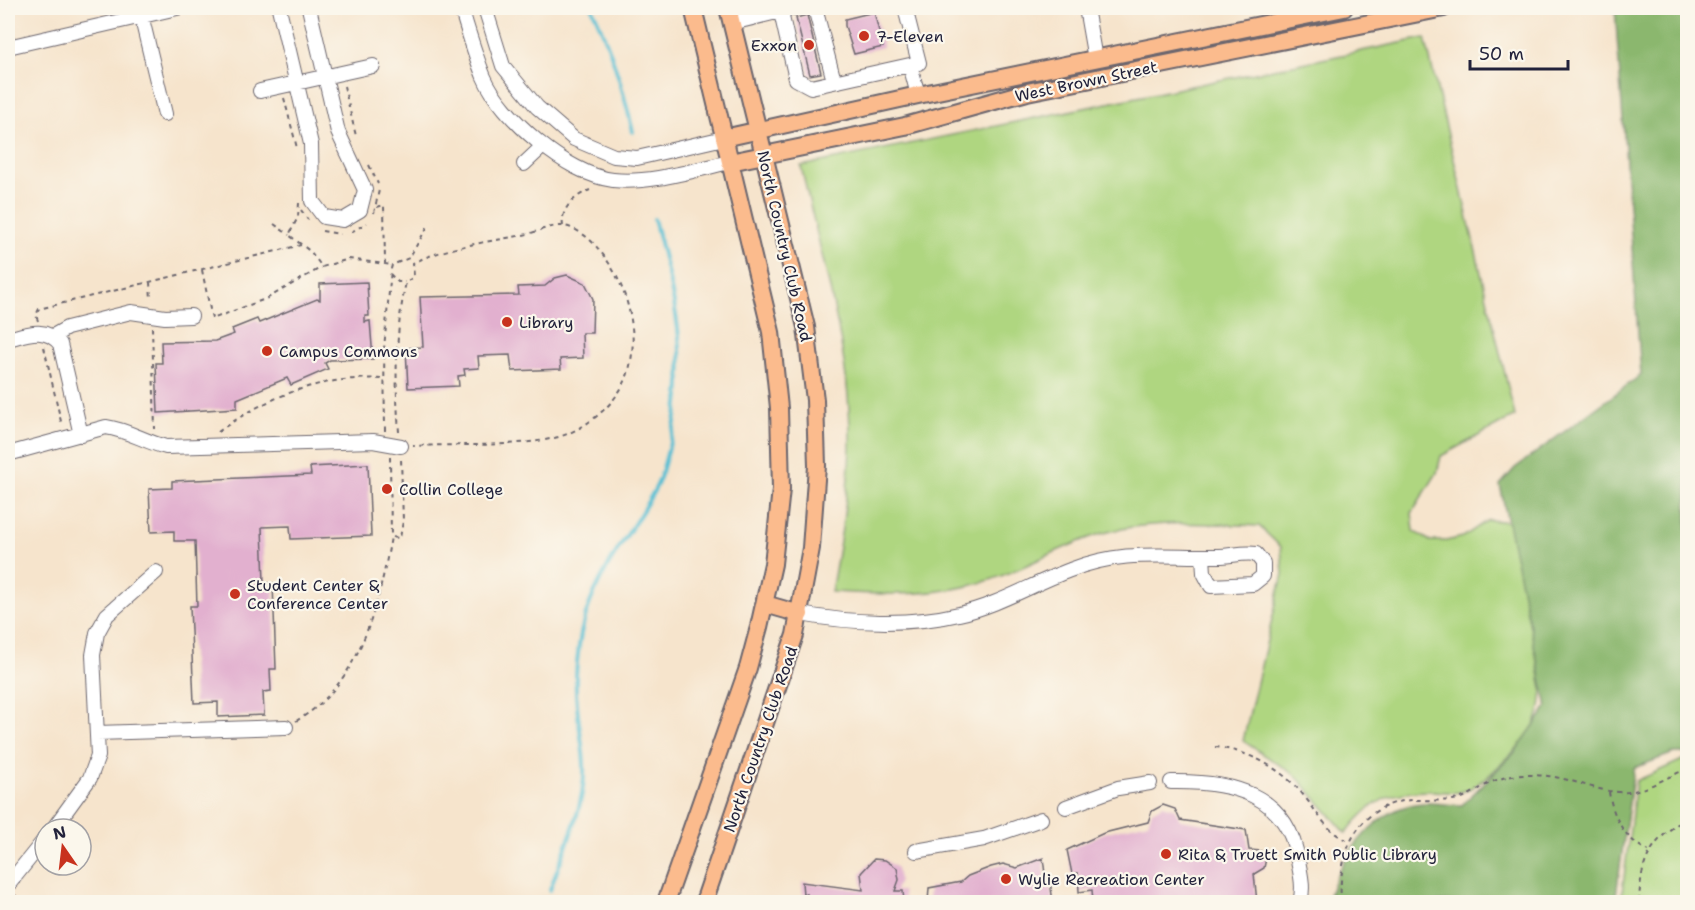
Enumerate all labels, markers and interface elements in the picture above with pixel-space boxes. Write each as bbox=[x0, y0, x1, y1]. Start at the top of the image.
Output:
place label: 7-Eleven bbox=[876, 26, 944, 47]
marker: 7-Eleven bbox=[857, 29, 871, 43]
scale bar bbox=[1470, 33, 1568, 71]
place label: Exxon bbox=[751, 35, 797, 56]
marker: Exxon bbox=[802, 38, 816, 52]
text: 50 m bbox=[1479, 42, 1524, 66]
street label: West Brown Street bbox=[1013, 56, 1159, 107]
street label: North Country Club Road bbox=[752, 148, 817, 344]
place label: Library bbox=[519, 312, 574, 333]
marker: Library bbox=[500, 315, 514, 329]
place label: Campus Commons bbox=[279, 341, 418, 362]
marker: Campus Commons bbox=[260, 344, 274, 358]
place label: Collin College bbox=[399, 479, 503, 500]
marker: Collin College bbox=[380, 482, 394, 496]
place label: Student Center & Conference Center bbox=[247, 575, 388, 614]
marker: Student Center & Conference Center bbox=[228, 587, 242, 601]
street label: North Country Club Road bbox=[719, 643, 802, 835]
north arrow bbox=[33, 817, 93, 877]
text: N bbox=[51, 821, 68, 845]
place label: Rita & Truett Smith Public Library bbox=[1178, 844, 1437, 865]
marker: Rita & Truett Smith Public Library bbox=[1159, 847, 1173, 861]
place label: Wylie Recreation Center bbox=[1018, 869, 1205, 890]
marker: Wylie Recreation Center bbox=[999, 872, 1013, 886]

